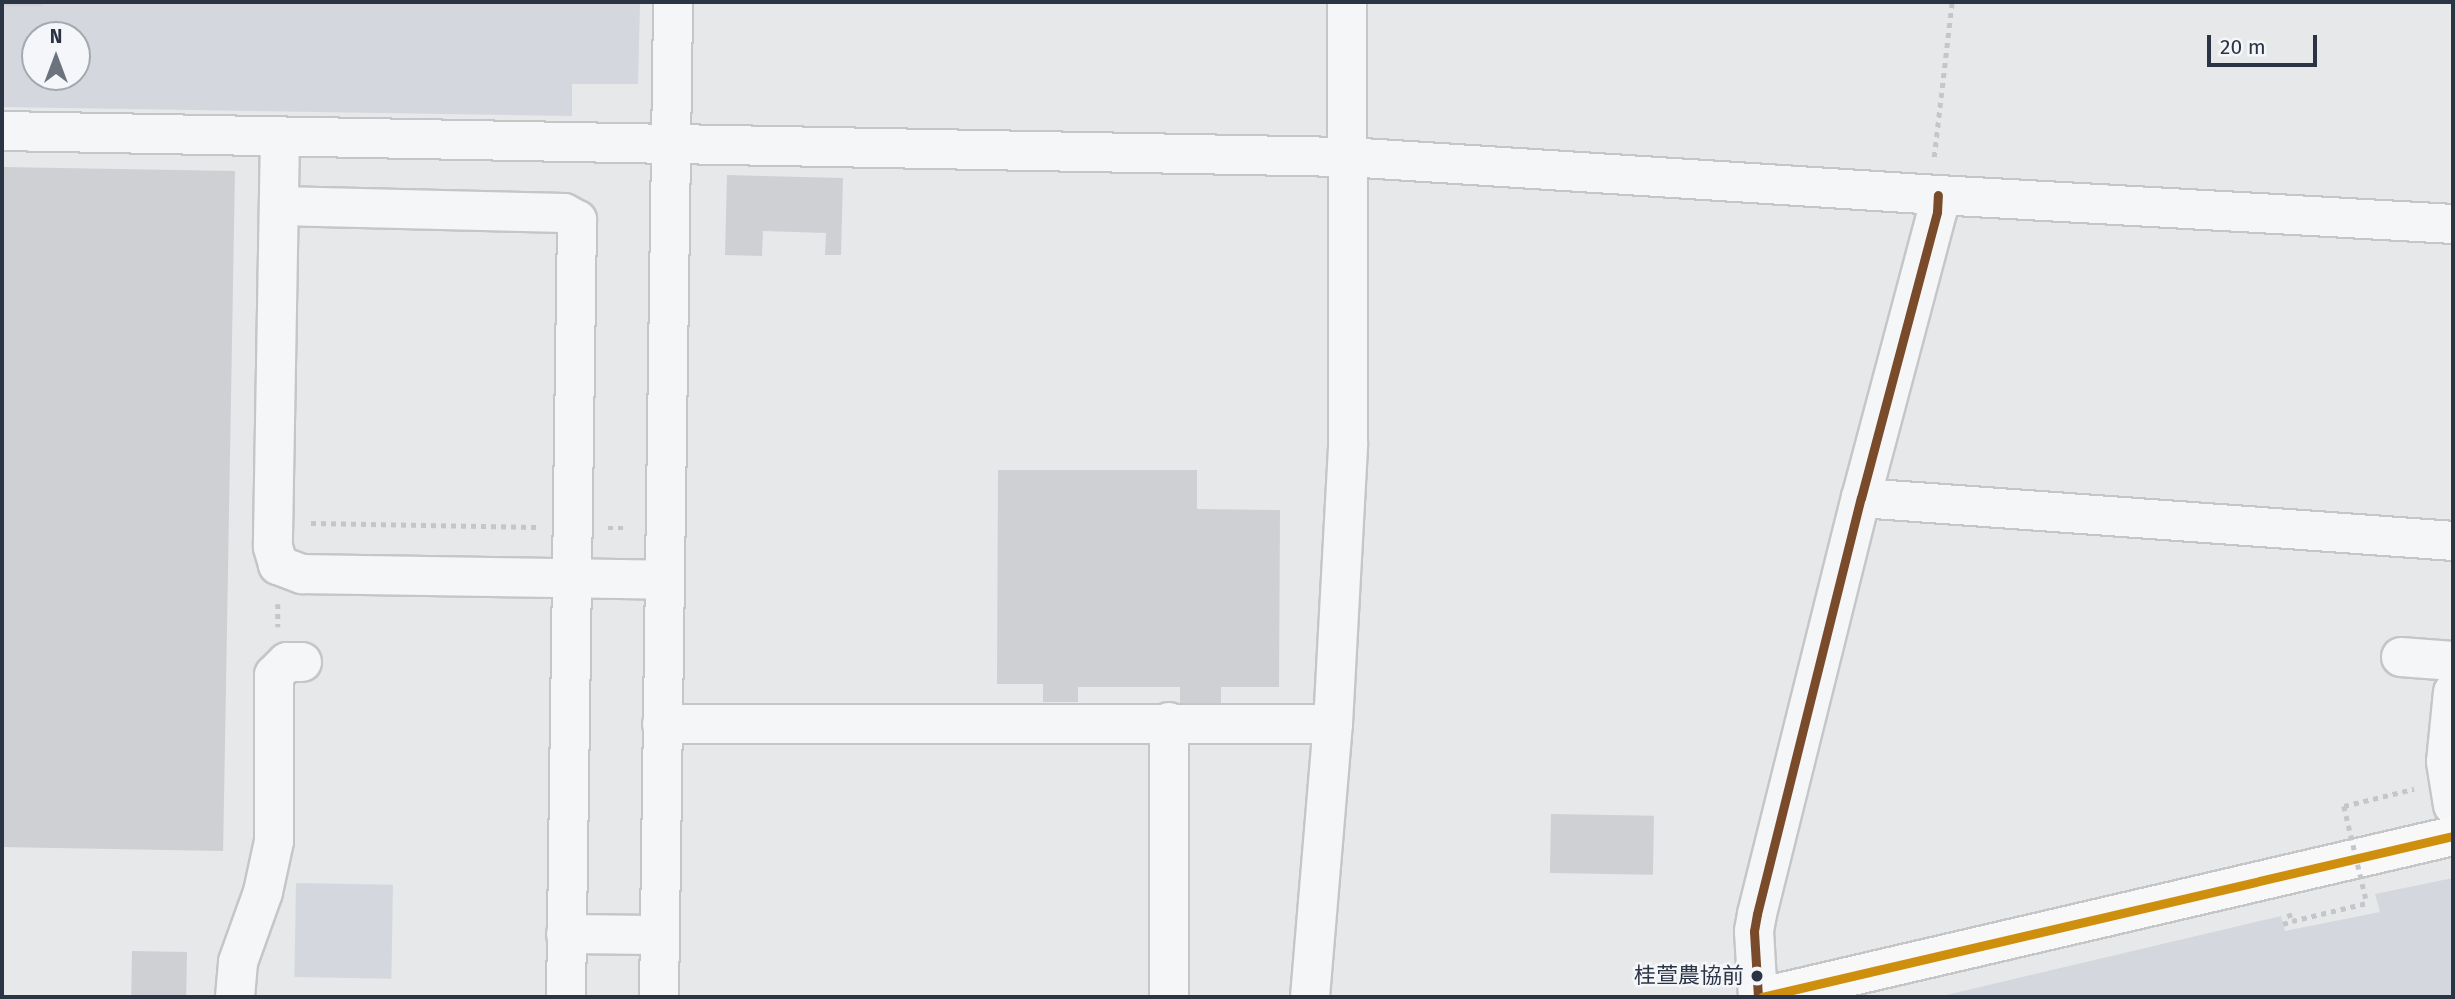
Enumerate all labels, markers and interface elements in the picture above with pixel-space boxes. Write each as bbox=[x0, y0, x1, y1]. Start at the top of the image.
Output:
north arrow bbox=[21, 21, 91, 91]
scale bar bbox=[2210, 21, 2320, 65]
text: N bbox=[50, 25, 62, 48]
text: 20 m bbox=[2220, 34, 2266, 60]
place label: 桂萱農協前 bbox=[1634, 963, 1744, 989]
marker: 桂萱農協前 bbox=[1750, 969, 1764, 983]

